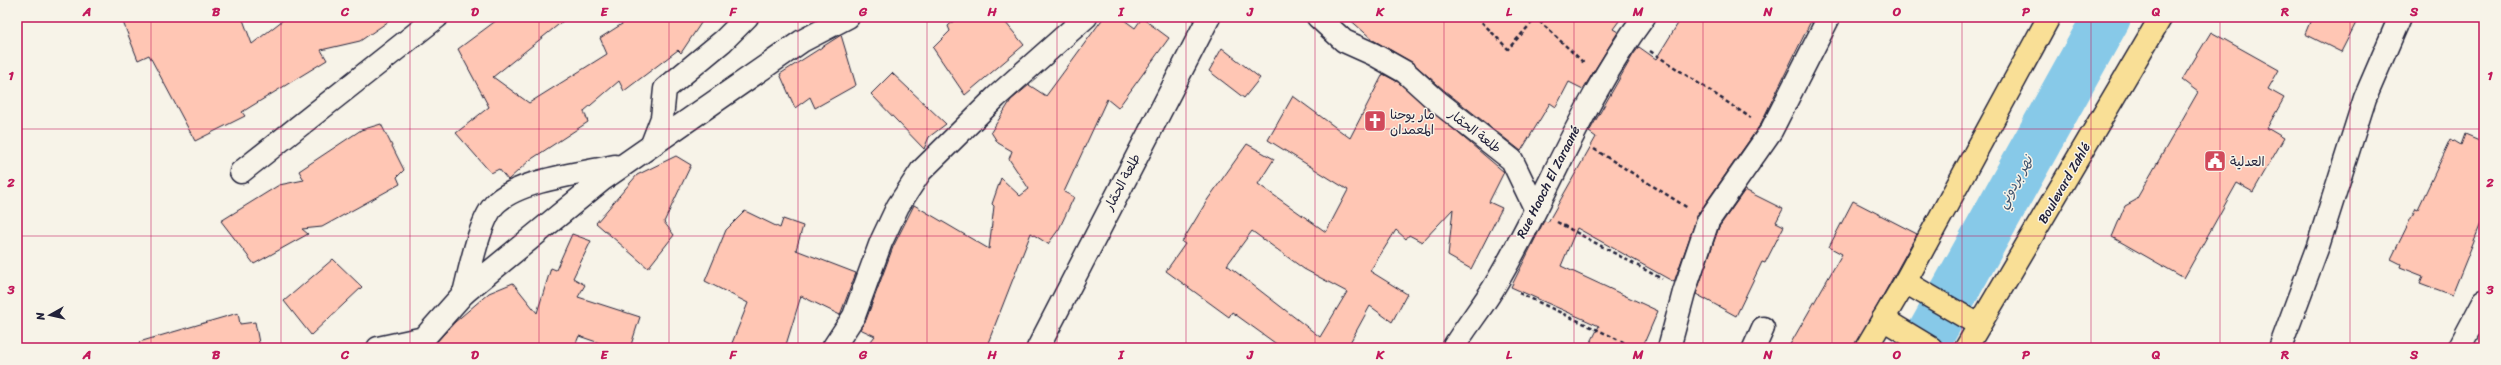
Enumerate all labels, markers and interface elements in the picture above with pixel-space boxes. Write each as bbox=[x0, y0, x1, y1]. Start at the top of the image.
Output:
text: A bbox=[82, 0, 91, 23]
text: B bbox=[212, 0, 221, 23]
text: C bbox=[340, 0, 350, 23]
text: D bbox=[471, 0, 479, 23]
text: E bbox=[600, 0, 609, 23]
text: F bbox=[728, 0, 737, 23]
text: G bbox=[858, 0, 868, 23]
text: H bbox=[986, 0, 997, 23]
text: I bbox=[1117, 0, 1125, 23]
text: J bbox=[1246, 0, 1254, 23]
text: K bbox=[1375, 0, 1385, 23]
text: L bbox=[1506, 0, 1513, 23]
text: M bbox=[1632, 0, 1644, 23]
text: N bbox=[1762, 0, 1773, 23]
text: O bbox=[1892, 0, 1902, 23]
text: P bbox=[2022, 0, 2030, 23]
text: Q bbox=[2151, 0, 2161, 23]
text: R bbox=[2280, 0, 2289, 23]
text: S bbox=[2409, 0, 2419, 23]
text: 1 bbox=[8, 64, 14, 87]
text: 1 bbox=[2487, 64, 2493, 87]
street label: طلعة الحمّار bbox=[1443, 102, 1507, 159]
place label: مار يوحنا المعمدان bbox=[1390, 103, 1435, 141]
church icon: مار يوحنا المعمدان bbox=[1362, 108, 1388, 134]
street label: Rue Haoch El Zaraané bbox=[1510, 121, 1587, 242]
street label: Boulevard Zahlé bbox=[2031, 138, 2097, 228]
public building icon: العدلية bbox=[2202, 148, 2228, 174]
street label: طلعة الحمّار bbox=[1097, 149, 1147, 216]
water label: نهر بردوني bbox=[1990, 149, 2041, 213]
place label: العدلية bbox=[2230, 150, 2265, 173]
text: 2 bbox=[6, 171, 15, 194]
text: 2 bbox=[2485, 171, 2494, 194]
text: 3 bbox=[6, 278, 15, 301]
text: 3 bbox=[2485, 278, 2494, 301]
north arrow bbox=[30, 295, 70, 335]
text: N bbox=[31, 311, 51, 322]
text: A bbox=[82, 343, 91, 365]
text: B bbox=[212, 343, 221, 365]
text: C bbox=[340, 343, 350, 365]
text: D bbox=[471, 343, 479, 365]
text: E bbox=[600, 343, 609, 365]
text: F bbox=[728, 343, 737, 365]
text: G bbox=[858, 343, 868, 365]
text: H bbox=[986, 343, 997, 365]
text: I bbox=[1117, 343, 1125, 365]
text: J bbox=[1246, 343, 1254, 365]
text: K bbox=[1375, 343, 1385, 365]
text: L bbox=[1506, 343, 1513, 365]
text: M bbox=[1632, 343, 1644, 365]
text: N bbox=[1762, 343, 1773, 365]
text: O bbox=[1892, 343, 1902, 365]
text: P bbox=[2022, 343, 2030, 365]
text: Q bbox=[2151, 343, 2161, 365]
text: R bbox=[2280, 343, 2289, 365]
text: S bbox=[2409, 343, 2419, 365]

